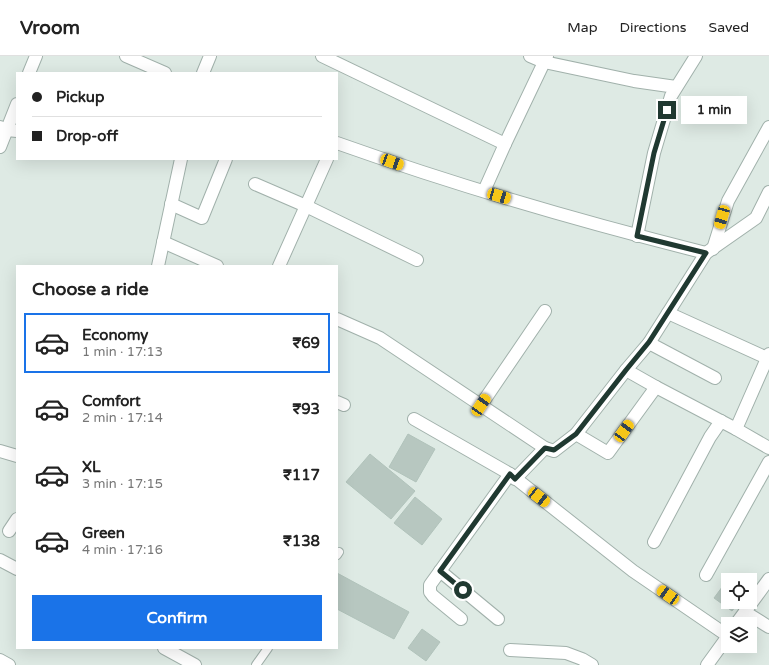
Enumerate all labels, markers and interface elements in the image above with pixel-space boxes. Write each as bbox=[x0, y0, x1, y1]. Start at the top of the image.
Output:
text: Vroom bbox=[20, 17, 80, 39]
text: Map bbox=[567, 19, 598, 36]
text: Directions bbox=[620, 19, 687, 36]
text: Saved bbox=[709, 19, 749, 36]
text: Pickup bbox=[56, 88, 104, 106]
callout: 1 min bbox=[681, 96, 747, 124]
route end bbox=[658, 101, 676, 119]
text: 1 min bbox=[697, 102, 731, 118]
text: Drop-off bbox=[56, 127, 118, 145]
car bbox=[379, 152, 405, 172]
car bbox=[486, 187, 512, 205]
car bbox=[713, 204, 731, 230]
text: Choose a ride bbox=[32, 278, 149, 300]
icon: car bbox=[34, 325, 70, 361]
text: Economy bbox=[82, 326, 148, 344]
text: ₹69 bbox=[292, 334, 320, 352]
text: 1 min · 17:13 bbox=[82, 344, 163, 360]
icon: car bbox=[34, 391, 70, 427]
text: Comfort bbox=[82, 392, 141, 410]
car bbox=[469, 392, 493, 418]
text: ₹93 bbox=[292, 400, 320, 418]
text: 2 min · 17:14 bbox=[82, 410, 163, 426]
car bbox=[612, 418, 636, 444]
icon: car bbox=[34, 457, 70, 493]
text: XL bbox=[82, 458, 101, 476]
text: ₹117 bbox=[283, 466, 320, 484]
text: 3 min · 17:15 bbox=[82, 476, 163, 492]
car bbox=[526, 485, 552, 509]
icon: car bbox=[34, 523, 70, 559]
text: Green bbox=[82, 524, 125, 542]
text: ₹138 bbox=[283, 532, 320, 550]
text: 4 min · 17:16 bbox=[82, 542, 163, 558]
map controls bbox=[721, 573, 757, 653]
button: locate bbox=[721, 573, 757, 609]
route start bbox=[454, 581, 472, 599]
car bbox=[655, 583, 681, 607]
button: Confirm bbox=[32, 595, 322, 641]
button: layers bbox=[721, 617, 757, 653]

